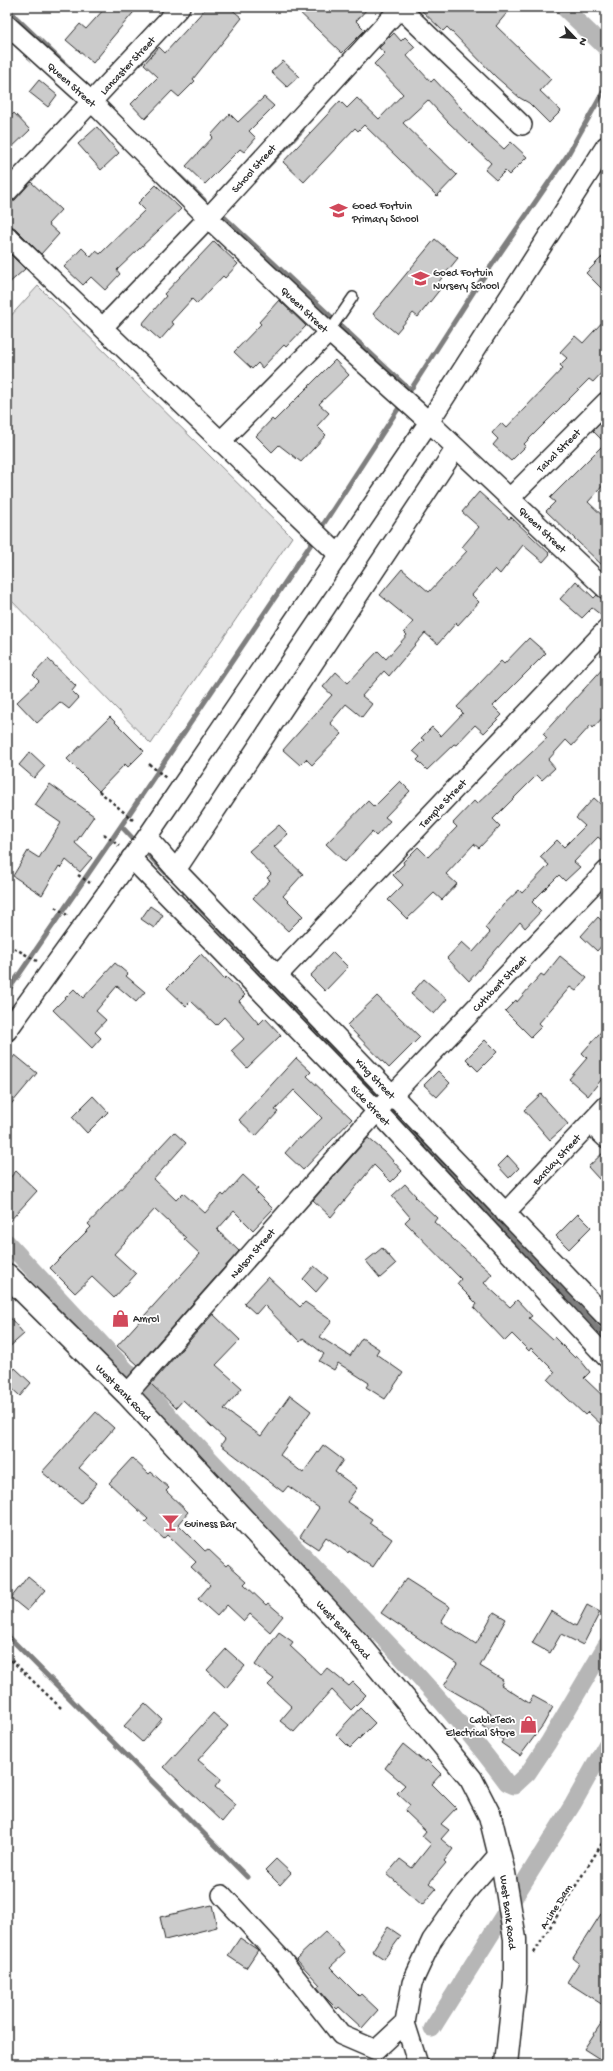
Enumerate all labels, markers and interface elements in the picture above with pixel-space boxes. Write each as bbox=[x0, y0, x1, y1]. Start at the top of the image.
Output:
north arrow bbox=[555, 18, 595, 58]
street label: Lancaster Street bbox=[98, 34, 160, 98]
text: N bbox=[575, 36, 589, 47]
street label: Queen Street bbox=[44, 61, 98, 111]
street label: School Street bbox=[230, 142, 280, 196]
school or university icon: Goed Fortuin Primary School bbox=[329, 201, 349, 221]
place label: Goed Fortuin Primary School bbox=[351, 201, 419, 226]
school or university icon: Goed Fortuin Nursery School bbox=[410, 268, 430, 288]
place label: Goed Fortuin Nursery School bbox=[433, 268, 500, 293]
street label: Queen Street bbox=[277, 285, 331, 337]
street label: Tahal Street bbox=[534, 426, 585, 476]
street label: Queen Street bbox=[515, 505, 569, 557]
street label: Temple Street bbox=[416, 776, 471, 832]
street label: Cuthbert Street bbox=[471, 953, 531, 1015]
street label: King Street bbox=[352, 1057, 398, 1103]
street label: Side Street bbox=[347, 1084, 393, 1130]
street label: Barclay Street bbox=[530, 1131, 585, 1189]
street label: Nelson Street bbox=[229, 1226, 279, 1282]
shop icon: Amrol bbox=[110, 1308, 130, 1328]
place label: Amrol bbox=[133, 1314, 160, 1326]
street label: West Bank Road bbox=[92, 1362, 154, 1426]
bar icon: Guiness Bar bbox=[161, 1513, 181, 1533]
place label: Guiness Bar bbox=[184, 1519, 237, 1531]
street label: West Bank Road bbox=[313, 1599, 373, 1663]
place label: CableTech Electrical Store bbox=[446, 1715, 515, 1740]
shop icon: CableTech Electrical Store bbox=[518, 1715, 538, 1735]
street label: West Bank Road bbox=[497, 1874, 518, 1952]
street label: A-Line Dam bbox=[538, 1882, 575, 1932]

